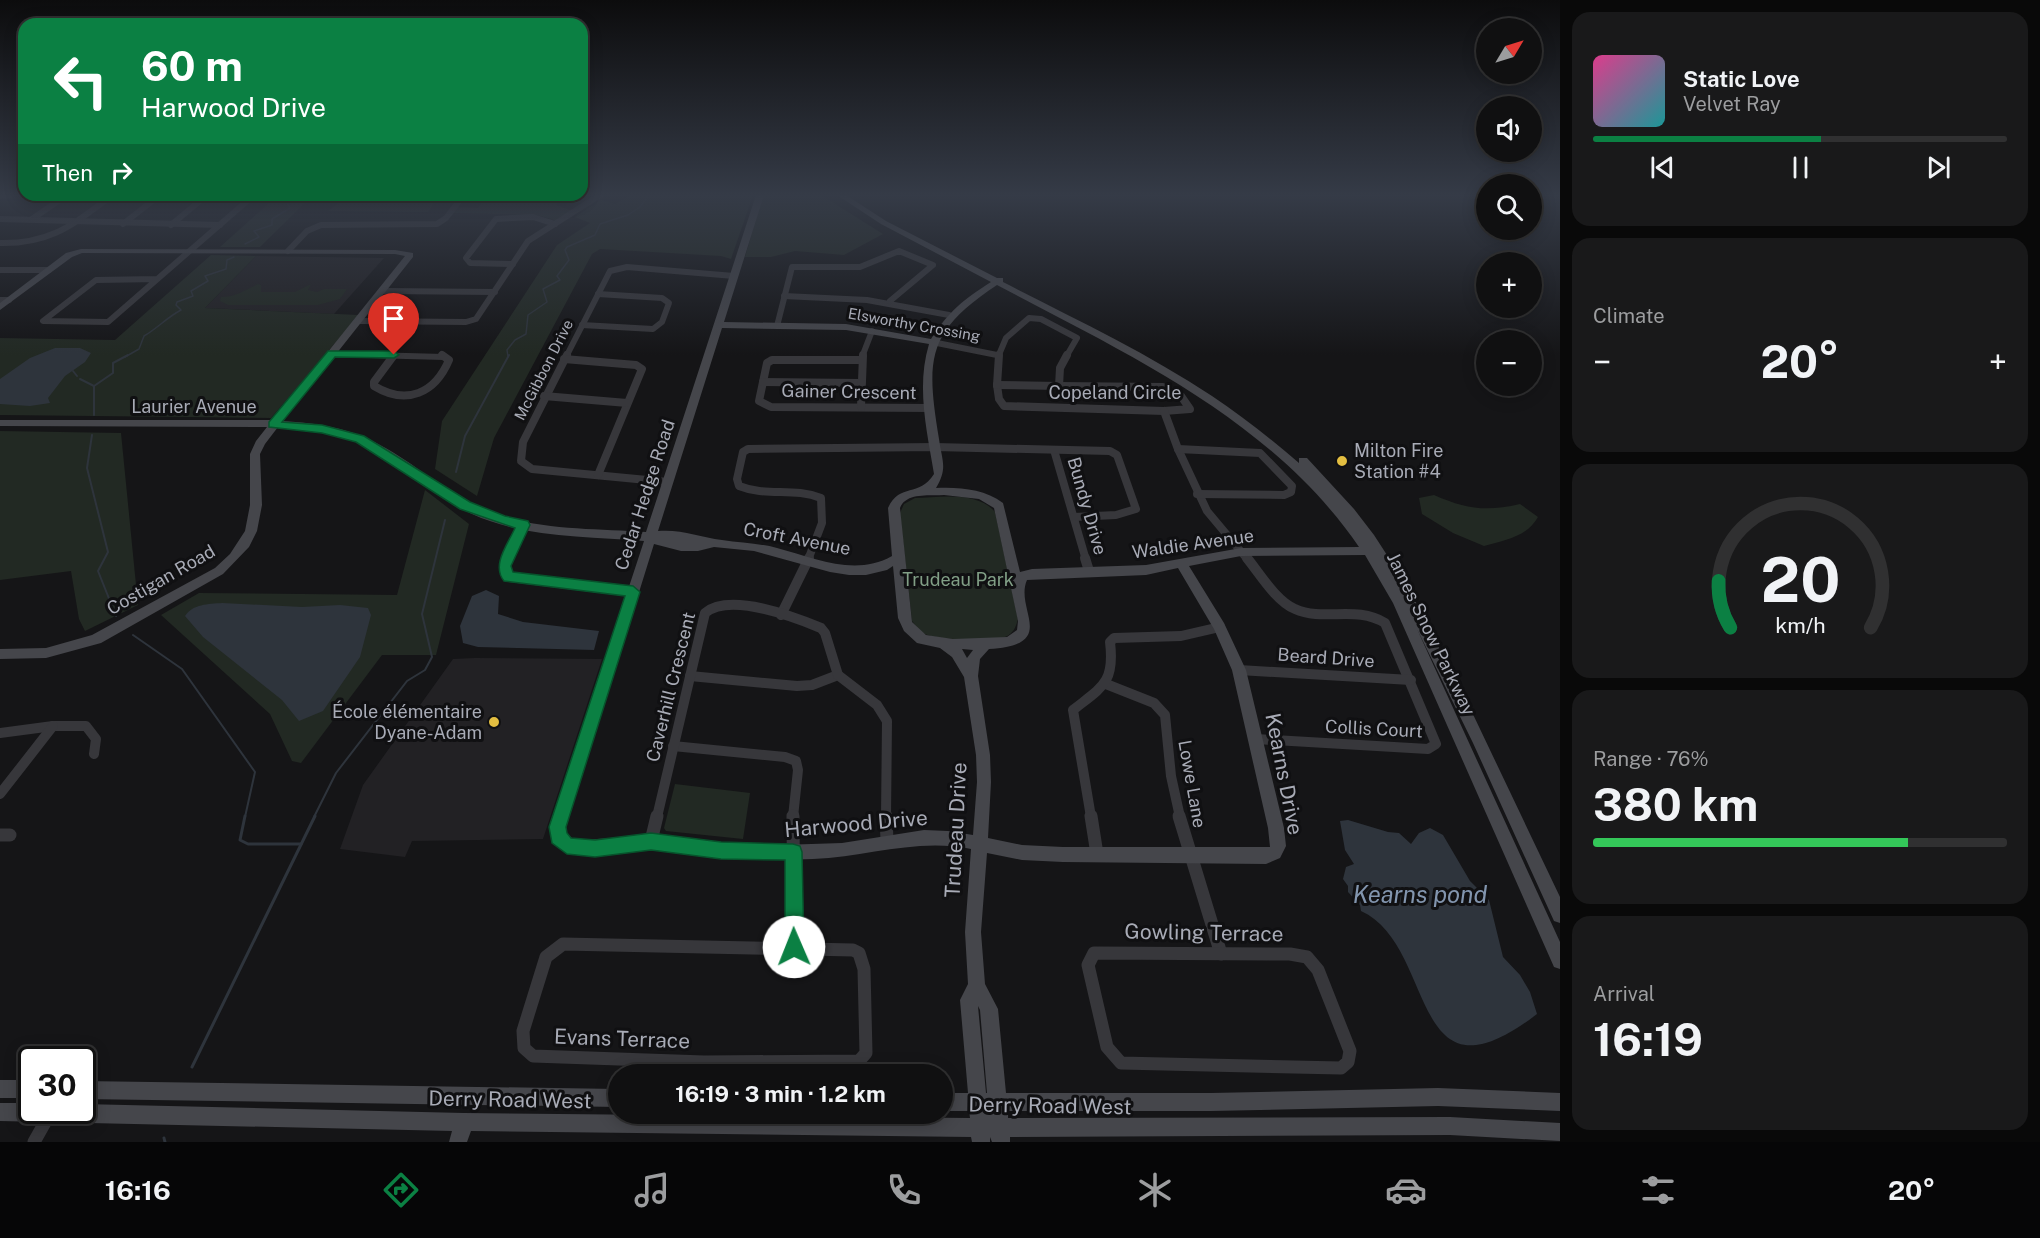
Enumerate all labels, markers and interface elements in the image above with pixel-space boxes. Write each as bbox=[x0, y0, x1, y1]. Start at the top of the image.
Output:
north arrow bbox=[1476, 18, 1542, 84]
map controls bbox=[1476, 18, 1542, 396]
text: 60 m bbox=[141, 41, 243, 90]
icon: left bbox=[42, 42, 120, 120]
text: Static Love bbox=[1683, 66, 1800, 92]
text: Harwood Drive bbox=[141, 91, 326, 123]
text: Velvet Ray bbox=[1683, 92, 1781, 116]
button: sound bbox=[1476, 96, 1542, 162]
icon: previous bbox=[1646, 151, 1679, 184]
icon: pause bbox=[1784, 151, 1817, 184]
icon: next bbox=[1922, 151, 1955, 184]
icon: right bbox=[105, 156, 138, 189]
text: Then bbox=[42, 160, 93, 186]
button: search bbox=[1476, 174, 1542, 240]
button: + bbox=[1476, 252, 1542, 318]
pin bbox=[368, 293, 419, 355]
icon: arrive bbox=[377, 302, 410, 335]
text: Climate bbox=[1593, 304, 1665, 328]
street label: Elsworthy Crossing bbox=[847, 305, 982, 345]
street label: McGibbon Drive bbox=[511, 317, 576, 423]
button: − bbox=[1476, 330, 1542, 396]
text: 20° bbox=[1761, 335, 1839, 388]
text: − bbox=[1593, 343, 1611, 381]
text: + bbox=[1989, 343, 2007, 381]
street label: Gainer Crescent bbox=[781, 380, 917, 403]
street label: Copeland Circle bbox=[1049, 382, 1182, 403]
street label: Laurier Avenue bbox=[131, 396, 257, 417]
street label: Cedar Hedge Road bbox=[610, 417, 679, 573]
place label: Milton Fire Station #4 bbox=[1354, 440, 1443, 482]
marker: Milton Fire Station #4 bbox=[1335, 454, 1349, 468]
street label: Bundy Drive bbox=[1063, 455, 1111, 557]
street label: Croft Avenue bbox=[742, 518, 853, 559]
street label: Waldie Avenue bbox=[1131, 525, 1255, 562]
street label: Costigan Road bbox=[103, 540, 218, 619]
text: 20 bbox=[1760, 543, 1840, 616]
street label: James Snow Parkway bbox=[1383, 549, 1480, 719]
park label: Trudeau Park bbox=[902, 569, 1014, 590]
street label: Caverhill Crescent bbox=[642, 610, 699, 764]
text: km/h bbox=[1775, 613, 1825, 638]
street label: Beard Drive bbox=[1277, 644, 1375, 671]
place label: École élémentaire Dyane-Adam bbox=[332, 700, 482, 743]
street label: Kearns Drive bbox=[1260, 711, 1309, 837]
marker: École élémentaire Dyane-Adam bbox=[487, 715, 501, 729]
street label: Collis Court bbox=[1325, 715, 1423, 742]
street label: Lowe Lane bbox=[1174, 738, 1211, 830]
text: Range · 76% bbox=[1593, 747, 1709, 771]
street label: Trudeau Drive bbox=[939, 762, 972, 898]
text: 380 km bbox=[1593, 778, 1758, 831]
street label: Harwood Drive bbox=[783, 805, 929, 842]
water label: Kearns pond bbox=[1353, 880, 1487, 908]
position arrow bbox=[762, 915, 826, 979]
street label: Gowling Terrace bbox=[1124, 919, 1284, 946]
text: Arrival bbox=[1593, 982, 1655, 1006]
text: 16:19 bbox=[1593, 1013, 1703, 1066]
street label: Evans Terrace bbox=[554, 1024, 690, 1053]
speed limit sign: 30 bbox=[18, 1046, 96, 1124]
text: 16:19 · 3 min · 1.2 km bbox=[675, 1081, 886, 1107]
street label: Derry Road West bbox=[428, 1086, 592, 1113]
street label: Derry Road West bbox=[968, 1092, 1132, 1119]
icon: directions bbox=[380, 1169, 422, 1211]
icon: music bbox=[631, 1169, 673, 1211]
icon: phone bbox=[883, 1169, 925, 1211]
icon: climate bbox=[1134, 1169, 1176, 1211]
icon: car bbox=[1385, 1169, 1427, 1211]
icon: filters bbox=[1637, 1169, 1679, 1211]
text: 16:16 bbox=[105, 1174, 171, 1206]
text: 20° bbox=[1888, 1174, 1935, 1206]

